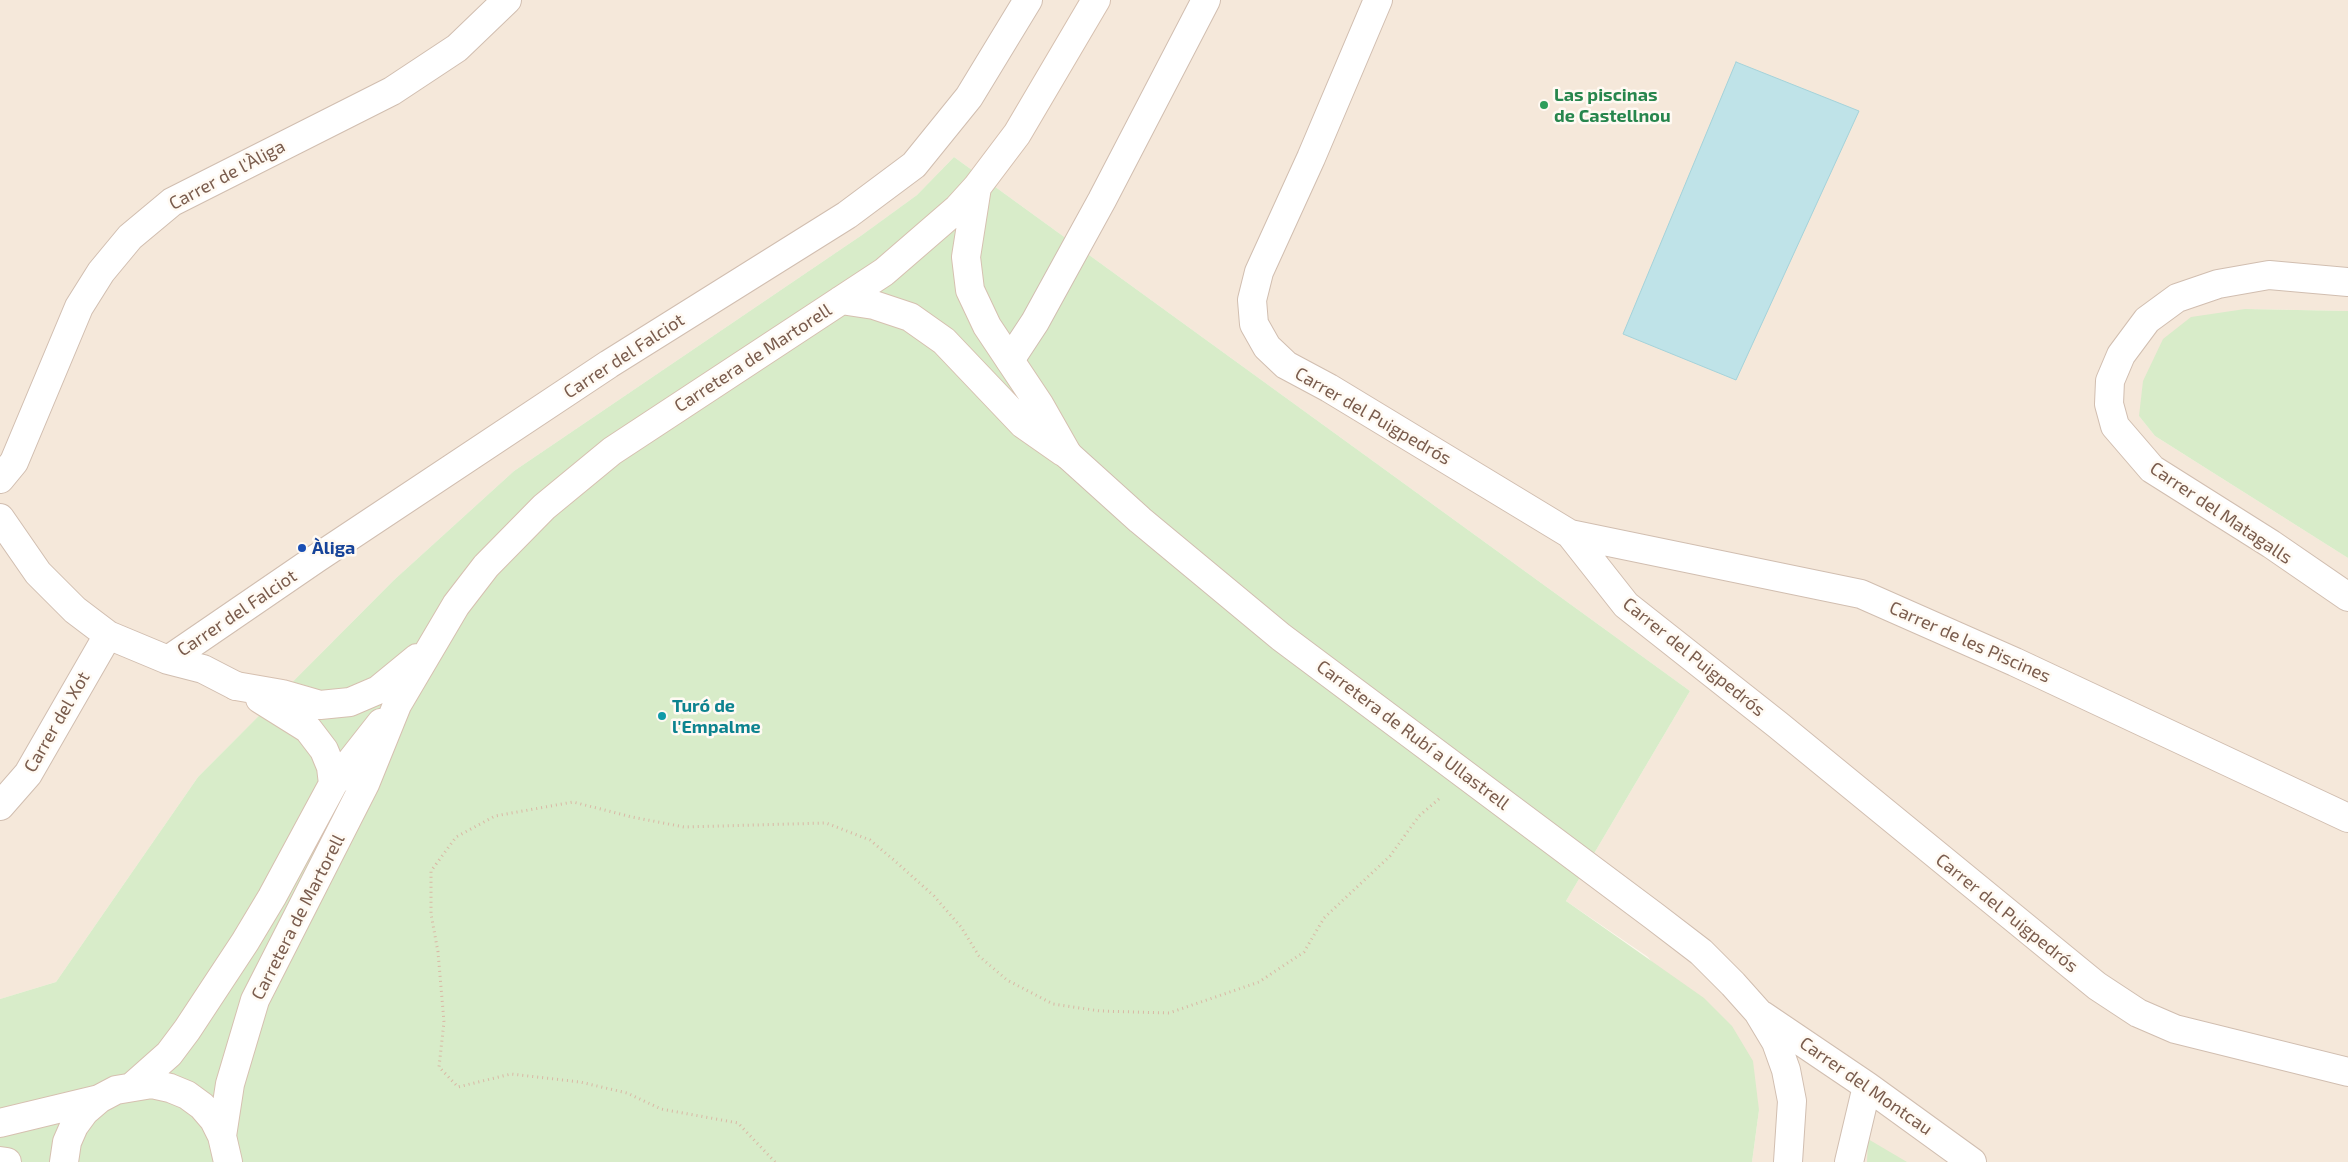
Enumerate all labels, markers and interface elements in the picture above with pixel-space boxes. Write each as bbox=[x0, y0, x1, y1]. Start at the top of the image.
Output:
place label: Las piscinas de Castellnou bbox=[1554, 84, 1671, 126]
marker: Las piscinas de Castellnou bbox=[1538, 99, 1550, 111]
street label: Carrer de l'Àliga bbox=[165, 135, 289, 215]
street label: Carretera de Martorell bbox=[670, 299, 836, 417]
street label: Carrer del Falciot bbox=[560, 309, 688, 403]
street label: Carrer del Puigpedrós bbox=[1291, 362, 1455, 470]
street label: Carrer del Matagalls bbox=[2146, 457, 2296, 569]
place label: Àliga bbox=[312, 537, 355, 559]
marker: Àliga bbox=[296, 542, 308, 554]
street label: Carrer del Falciot bbox=[173, 565, 301, 661]
street label: Carrer del Puigpedrós bbox=[1619, 593, 1769, 721]
street label: Carrer de les Piscines bbox=[1886, 597, 2054, 687]
street label: Carretera de Rubí a Ullastrell bbox=[1312, 655, 1514, 815]
street label: Carrer del Xot bbox=[20, 668, 94, 776]
place label: Turó de l'Empalme bbox=[672, 695, 761, 738]
marker: Turó de l'Empalme bbox=[656, 710, 668, 722]
street label: Carretera de Martorell bbox=[247, 831, 349, 1003]
street label: Carrer del Puigpedrós bbox=[1932, 849, 2082, 977]
street label: Carrer del Montcau bbox=[1796, 1032, 1936, 1140]

